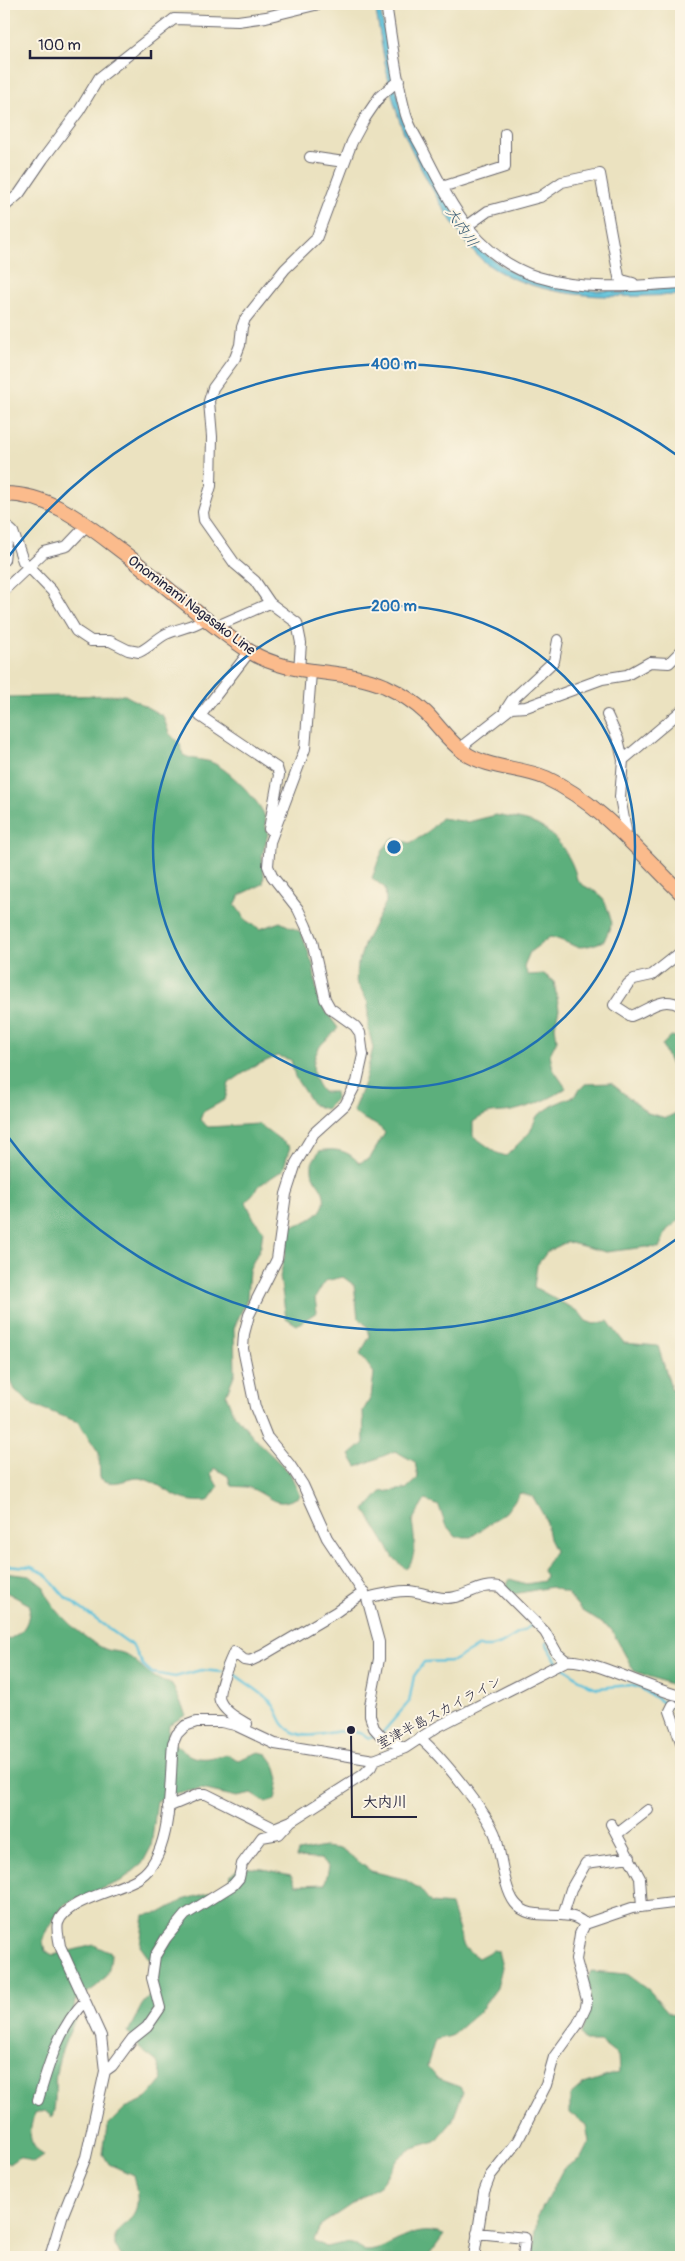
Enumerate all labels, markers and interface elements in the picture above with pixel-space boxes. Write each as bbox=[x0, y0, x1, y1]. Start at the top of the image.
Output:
scale bar bbox=[30, 28, 151, 60]
text: 100 m bbox=[38, 36, 81, 55]
water label: 大内川 bbox=[441, 203, 482, 251]
text: 400 m bbox=[371, 355, 417, 374]
street label: Onominami Nagasako Line bbox=[125, 552, 259, 659]
text: 200 m bbox=[371, 597, 417, 616]
centre of rings bbox=[385, 838, 403, 856]
street label: 室津半島スカイライン bbox=[374, 1672, 505, 1753]
callout: 大内川 bbox=[352, 1787, 417, 1817]
text: 大内川 bbox=[362, 1793, 408, 1812]

